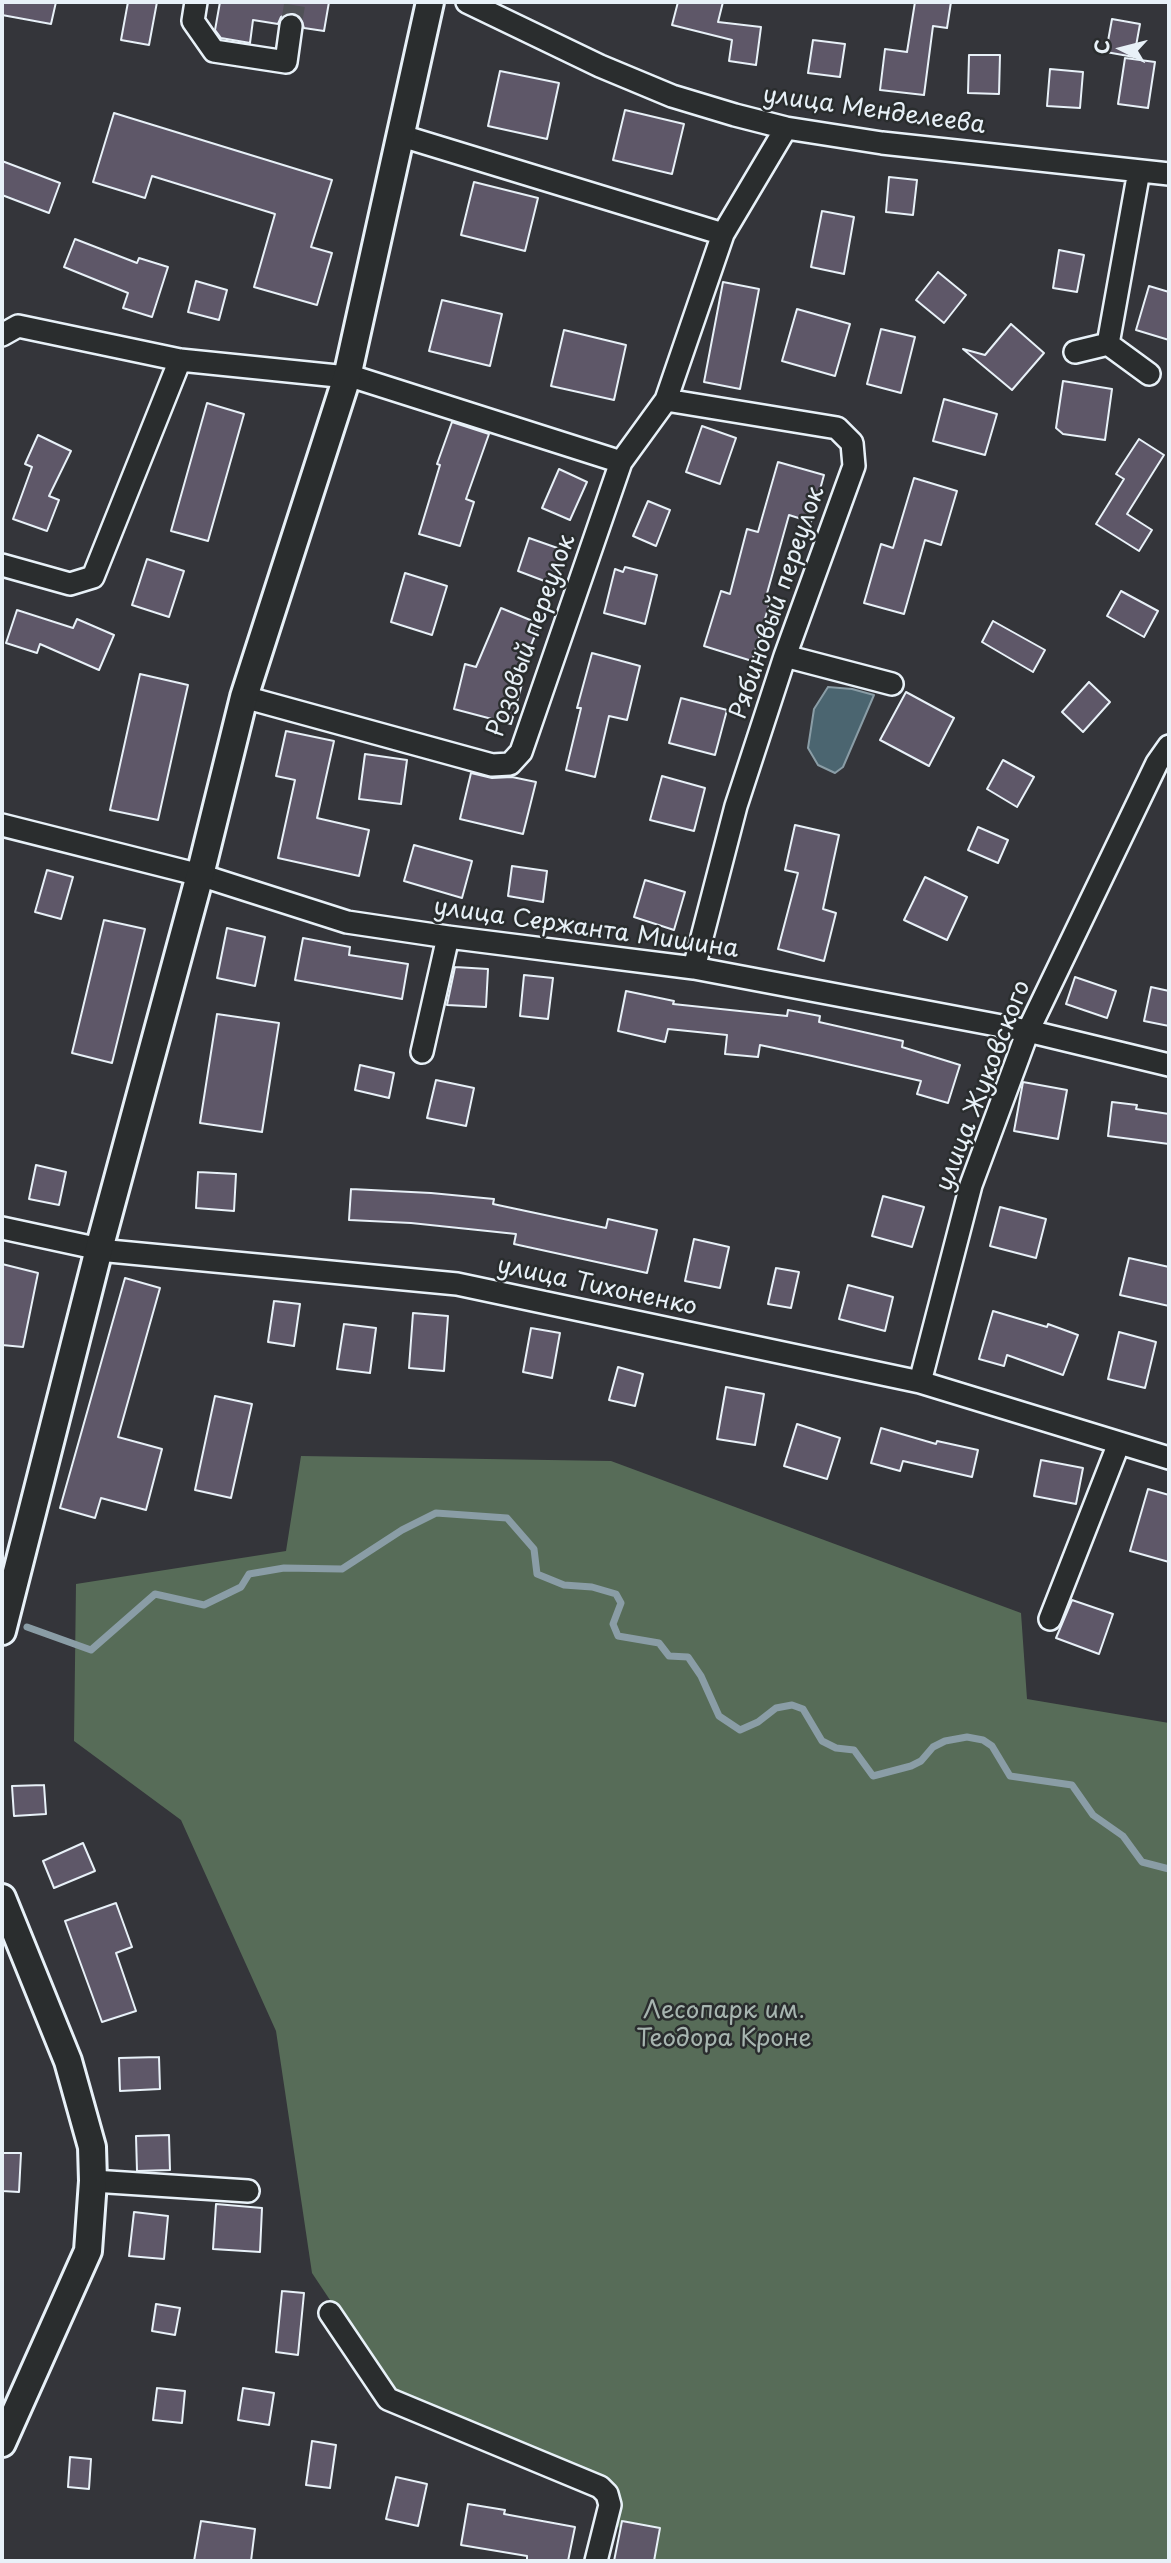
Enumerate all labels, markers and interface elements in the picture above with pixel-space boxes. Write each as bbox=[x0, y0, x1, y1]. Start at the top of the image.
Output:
north arrow bbox=[1087, 14, 1157, 84]
text: С bbox=[1086, 38, 1116, 55]
street label: улица Менделеева bbox=[761, 81, 987, 141]
street label: Рябиновый переулок bbox=[725, 483, 831, 723]
street label: Розовый переулок bbox=[482, 531, 582, 741]
street label: улица Сержанта Мишина bbox=[432, 893, 740, 965]
street label: улица Жуковского bbox=[931, 977, 1037, 1195]
street label: улица Тихоненко bbox=[494, 1252, 700, 1322]
park label: Лесопарк им. Теодора Кроне bbox=[636, 1997, 812, 2053]

